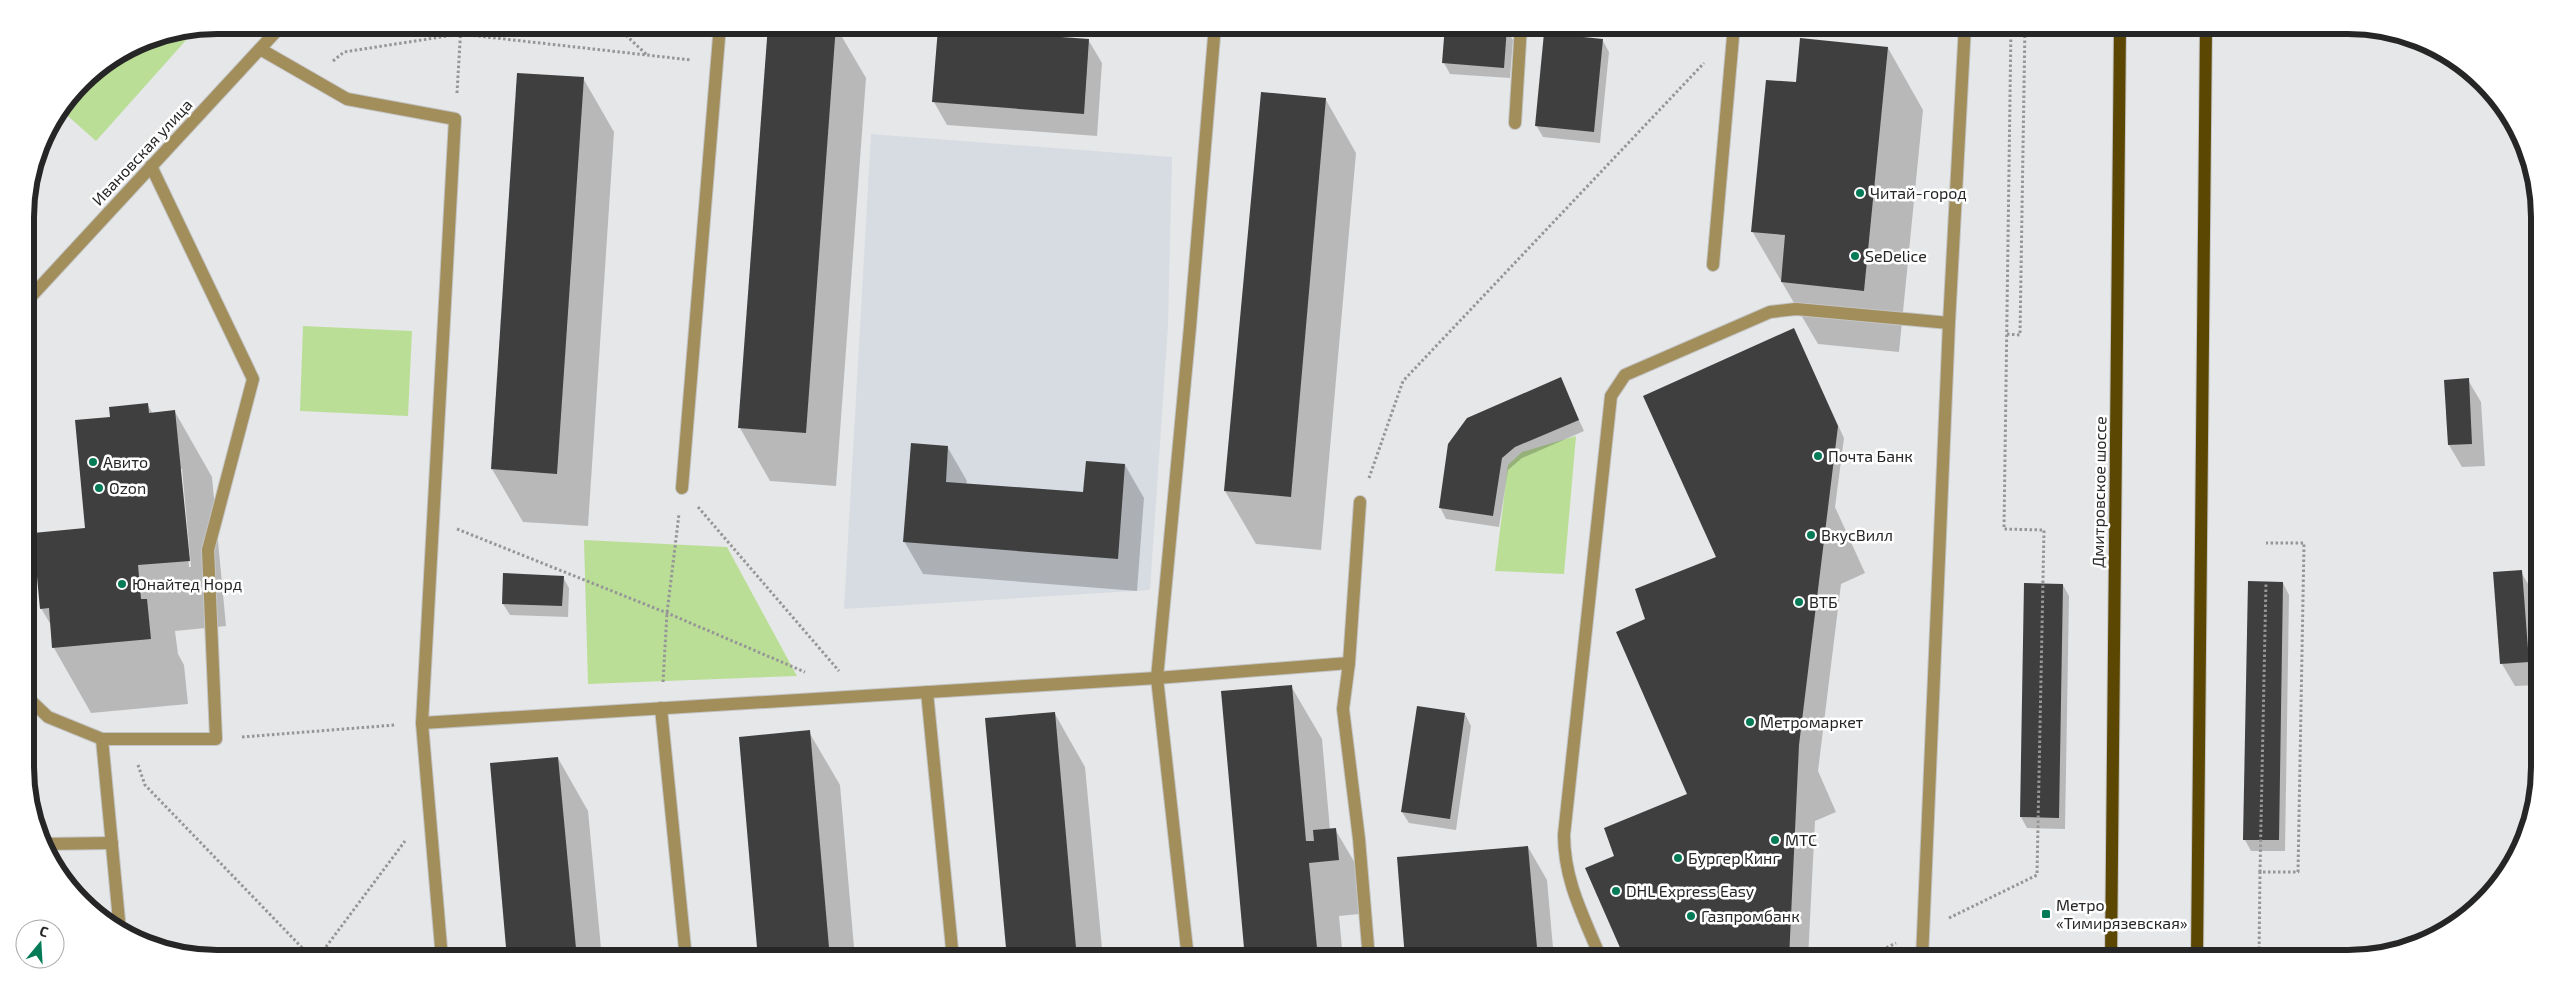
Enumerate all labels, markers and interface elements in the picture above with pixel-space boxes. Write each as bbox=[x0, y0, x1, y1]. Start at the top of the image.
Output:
street label: Ивановская улица bbox=[88, 95, 196, 209]
place label: Читай-город bbox=[1870, 183, 1967, 202]
marker: Читай-город bbox=[1854, 187, 1866, 199]
place label: SeDelice bbox=[1865, 246, 1927, 265]
marker: SeDelice bbox=[1849, 250, 1861, 262]
street label: Дмитровское шоссе bbox=[2088, 416, 2109, 568]
place label: Почта Банк bbox=[1828, 446, 1913, 465]
marker: Почта Банк bbox=[1812, 450, 1824, 462]
place label: Авито bbox=[103, 452, 148, 471]
marker: Авито bbox=[87, 456, 99, 468]
place label: Ozon bbox=[109, 478, 146, 497]
marker: Ozon bbox=[93, 482, 105, 494]
place label: ВкусВилл bbox=[1821, 525, 1893, 545]
marker: ВкусВилл bbox=[1805, 529, 1817, 541]
place label: Юнайтед Норд bbox=[132, 574, 242, 593]
marker: Юнайтед Норд bbox=[116, 578, 128, 590]
place label: ВТБ bbox=[1809, 592, 1838, 611]
marker: ВТБ bbox=[1793, 596, 1805, 608]
place label: Метромаркет bbox=[1760, 712, 1864, 731]
marker: Метромаркет bbox=[1744, 716, 1756, 728]
place label: МТС bbox=[1785, 830, 1817, 849]
marker: МТС bbox=[1769, 834, 1781, 846]
place label: Бургер Кинг bbox=[1688, 848, 1780, 868]
marker: Бургер Кинг bbox=[1672, 852, 1684, 864]
place label: DHL Express Easy bbox=[1626, 881, 1755, 900]
marker: DHL Express Easy bbox=[1610, 885, 1622, 897]
place label: Метро «Тимирязевская» bbox=[2056, 895, 2188, 932]
place label: Газпромбанк bbox=[1701, 906, 1800, 925]
marker: Метро «Тимирязевская» bbox=[2040, 908, 2052, 920]
marker: Газпромбанк bbox=[1685, 910, 1697, 922]
north arrow bbox=[15, 919, 65, 969]
text: С bbox=[38, 922, 51, 941]

